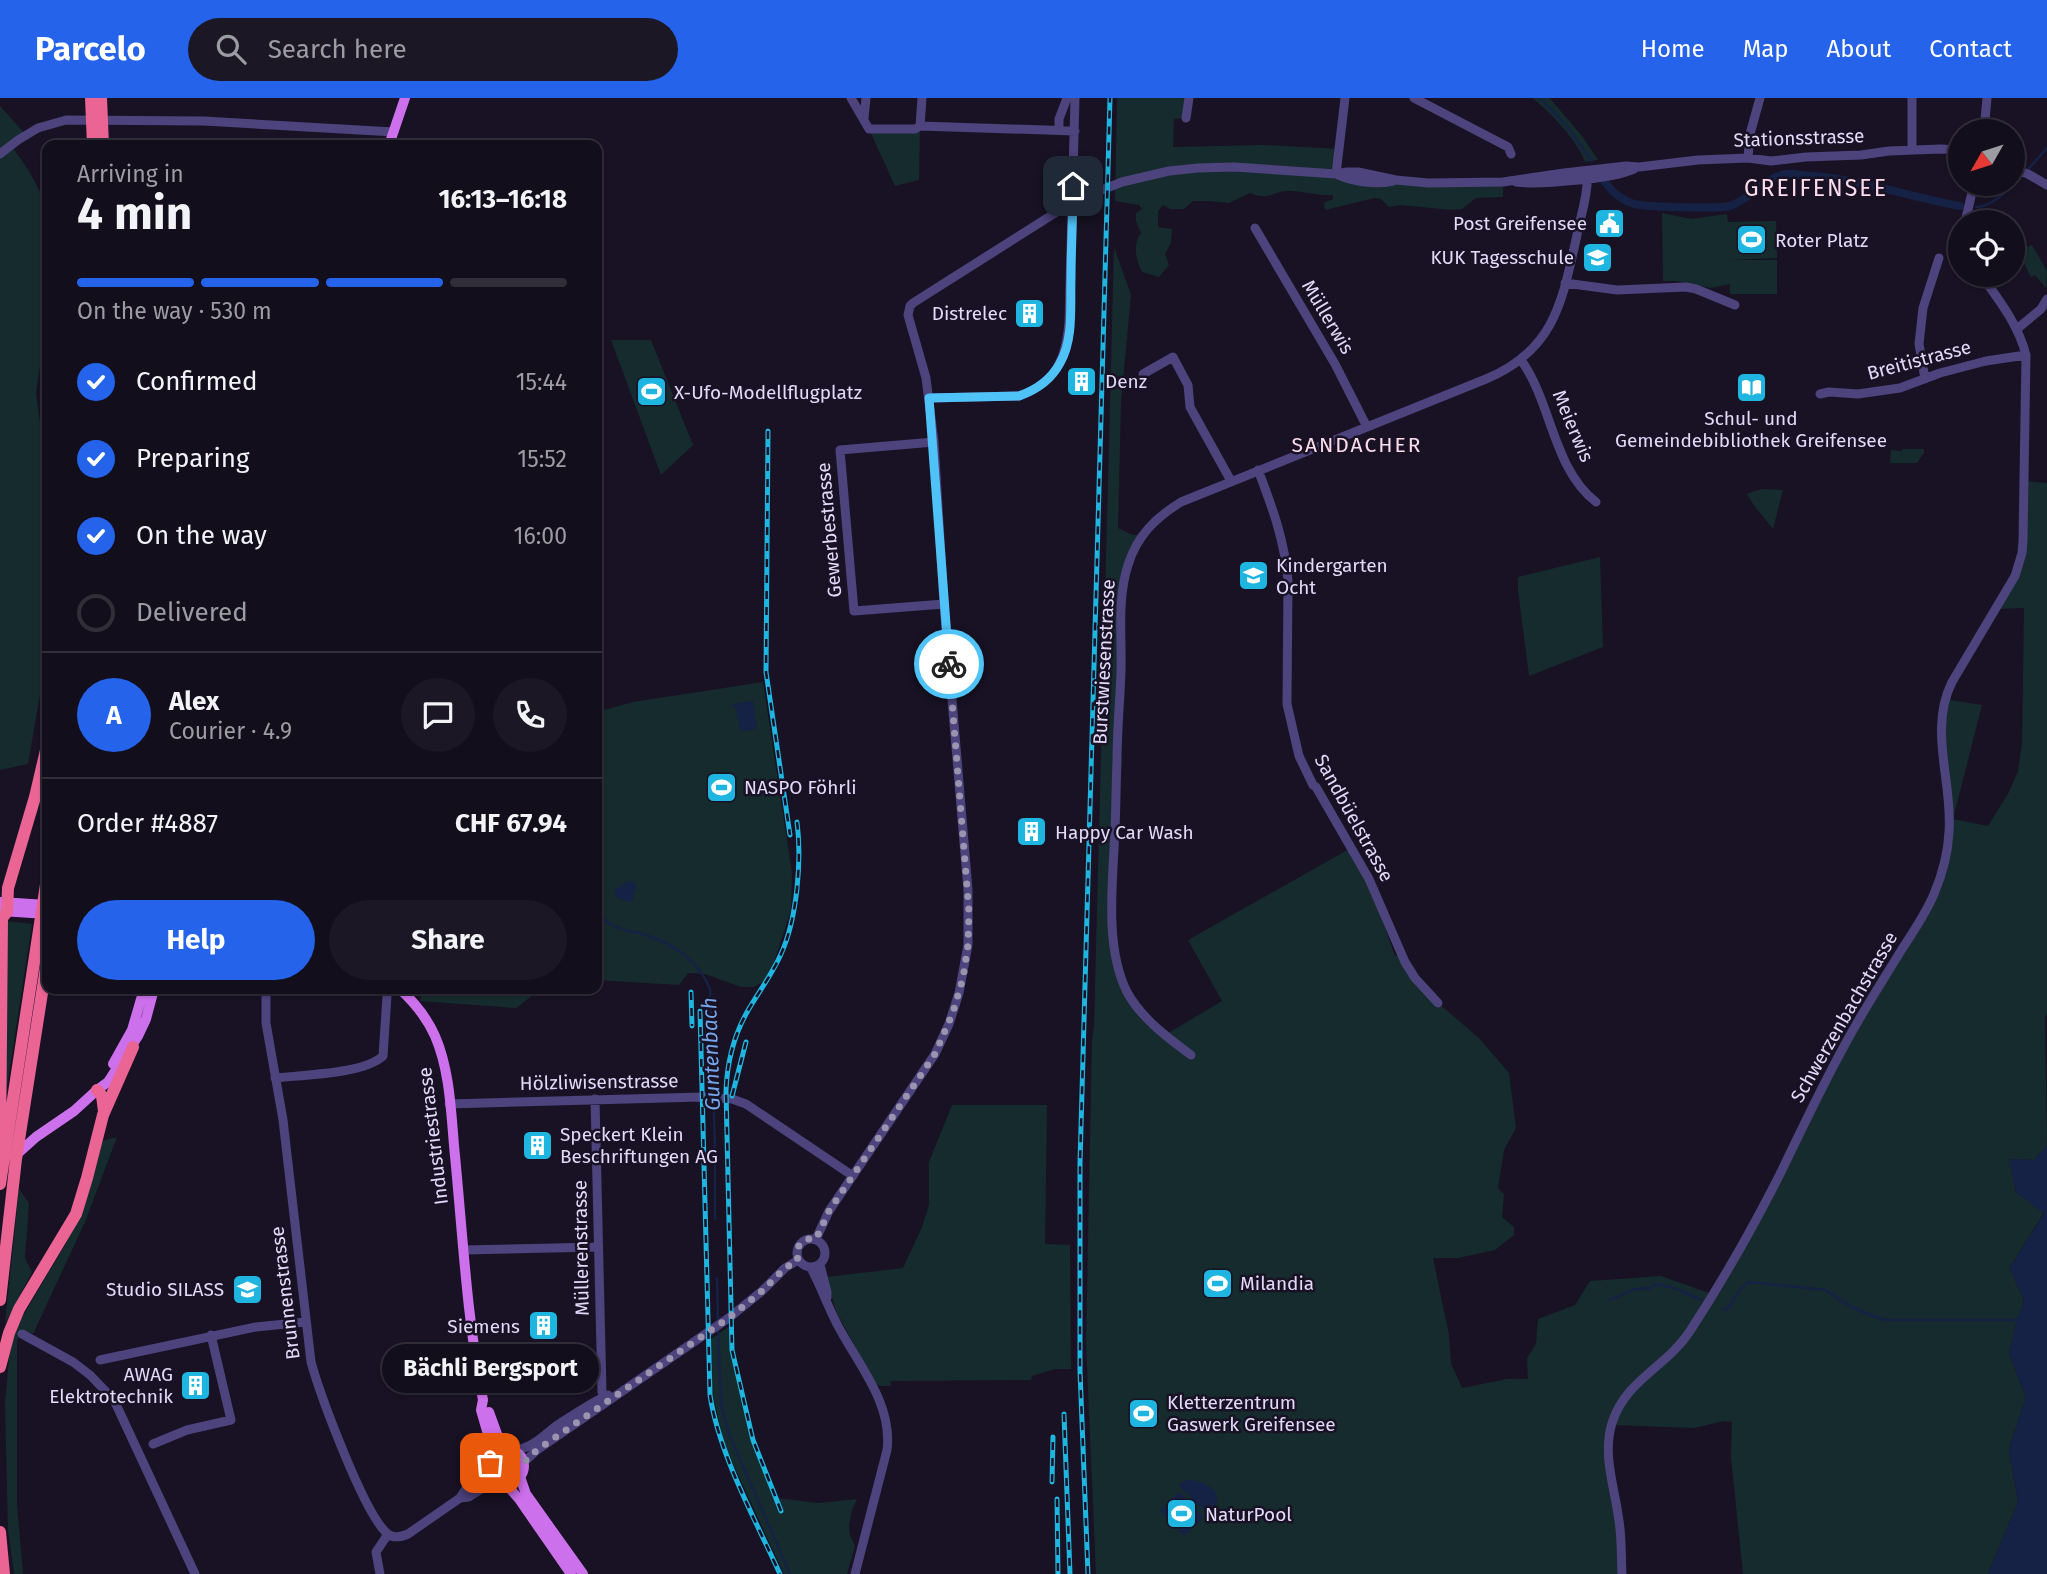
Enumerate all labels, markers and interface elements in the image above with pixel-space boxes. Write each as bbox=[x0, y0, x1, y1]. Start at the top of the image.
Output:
search box bbox=[188, 18, 678, 81]
text: Parcelo bbox=[35, 29, 146, 69]
icon: search bbox=[212, 30, 250, 68]
text: Search here bbox=[268, 34, 407, 65]
text: Home bbox=[1641, 35, 1705, 63]
text: Map bbox=[1743, 35, 1789, 63]
text: About bbox=[1827, 35, 1891, 63]
text: Contact bbox=[1929, 35, 2012, 63]
north arrow bbox=[1948, 119, 2025, 196]
map controls bbox=[1948, 119, 2025, 287]
street label: Stationsstrasse bbox=[1733, 124, 1865, 152]
pin bbox=[1043, 156, 1103, 216]
text: Arriving in bbox=[77, 160, 184, 188]
icon: home bbox=[1054, 167, 1092, 205]
district label: GREIFENSEE bbox=[1744, 174, 1888, 202]
text: 16:13–16:18 bbox=[438, 184, 567, 215]
text: 4 min bbox=[77, 186, 192, 241]
public building icon: Post Greifensee bbox=[1593, 206, 1627, 240]
button: locate bbox=[1948, 210, 2025, 287]
place label: Post Greifensee bbox=[1453, 212, 1587, 235]
sports icon: Roter Platz bbox=[1735, 223, 1769, 257]
place label: Roter Platz bbox=[1775, 229, 1868, 252]
school or university icon: KUK Tagesschule bbox=[1580, 240, 1614, 274]
place label: KUK Tagesschule bbox=[1431, 246, 1574, 269]
street label: Müllerwis bbox=[1297, 276, 1359, 358]
building icon: Distrelec bbox=[1013, 296, 1047, 330]
text: On the way · 530 m bbox=[77, 297, 272, 325]
place label: Distrelec bbox=[932, 302, 1007, 325]
street label: Breitistrasse bbox=[1864, 335, 1974, 385]
icon: check bbox=[77, 363, 115, 401]
building icon: Denz bbox=[1065, 364, 1099, 398]
text: Confirmed bbox=[136, 366, 257, 397]
text: 15:44 bbox=[516, 368, 567, 396]
place label: Denz bbox=[1105, 370, 1147, 393]
library icon: Schul- und Gemeindebibliothek Greifensee bbox=[1734, 370, 1768, 404]
sports icon: X-Ufo-Modellflugplatz bbox=[634, 375, 668, 409]
place label: X-Ufo-Modellflugplatz bbox=[674, 381, 862, 404]
street label: Meierwis bbox=[1548, 387, 1598, 466]
place label: Schul- und Gemeindebibliothek Greifensee bbox=[1615, 407, 1887, 452]
district label: SANDACHER bbox=[1292, 432, 1422, 458]
icon: check bbox=[77, 440, 115, 478]
text: Preparing bbox=[136, 443, 249, 474]
text: 15:52 bbox=[517, 445, 567, 473]
street label: Gewerbestrasse bbox=[812, 461, 846, 599]
icon: check bbox=[77, 517, 115, 555]
text: On the way bbox=[136, 520, 267, 551]
text: 16:00 bbox=[514, 522, 567, 550]
place label: Kindergarten Ocht bbox=[1276, 554, 1388, 599]
school or university icon: Kindergarten Ocht bbox=[1236, 559, 1270, 593]
street label: Burstwiesenstrasse bbox=[1088, 579, 1120, 745]
text: Delivered bbox=[136, 597, 248, 628]
courier bbox=[914, 629, 984, 699]
icon: bike bbox=[930, 645, 968, 683]
button: chat bbox=[401, 678, 475, 752]
button: phone bbox=[493, 678, 567, 752]
text: Alex bbox=[169, 686, 219, 717]
text: A bbox=[106, 700, 122, 731]
text: Courier · 4.9 bbox=[169, 717, 292, 745]
street label: Sandbüelstrasse bbox=[1310, 750, 1398, 886]
sports icon: NASPO Föhrli bbox=[704, 770, 738, 804]
place label: NASPO Föhrli bbox=[744, 776, 857, 799]
text: Order #4887 bbox=[77, 808, 218, 839]
text: CHF 67.94 bbox=[455, 808, 567, 839]
building icon: Happy Car Wash bbox=[1015, 815, 1049, 849]
place label: Happy Car Wash bbox=[1055, 821, 1194, 844]
button: Help bbox=[77, 900, 315, 980]
button: Share bbox=[329, 900, 567, 980]
street label: Schwerzenbachstrasse bbox=[1786, 927, 1902, 1107]
water label: Guntenbach bbox=[696, 997, 726, 1111]
street label: Industriestrasse bbox=[413, 1066, 453, 1206]
street label: Hölzliwisenstrasse bbox=[519, 1069, 679, 1095]
place label: Speckert Klein Beschriftungen AG bbox=[560, 1123, 718, 1168]
building icon: Speckert Klein Beschriftungen AG bbox=[520, 1128, 554, 1162]
street label: Müllerenstrasse bbox=[568, 1180, 594, 1316]
street label: Brunnenstrasse bbox=[265, 1225, 305, 1361]
sports icon: Milandia bbox=[1200, 1266, 1234, 1300]
school or university icon: Studio SILASS bbox=[230, 1272, 264, 1306]
place label: Milandia bbox=[1240, 1272, 1314, 1295]
place label: Studio SILASS bbox=[106, 1278, 224, 1301]
building icon: Siemens bbox=[526, 1309, 560, 1343]
place label: Siemens bbox=[447, 1315, 520, 1338]
callout: Bächli Bergsport bbox=[382, 1344, 598, 1393]
text: Bächli Bergsport bbox=[403, 1354, 578, 1382]
place label: AWAG Elektrotechnik bbox=[49, 1363, 173, 1408]
building icon: AWAG Elektrotechnik bbox=[179, 1368, 213, 1402]
place label: Kletterzentrum Gaswerk Greifensee bbox=[1167, 1391, 1336, 1436]
sports icon: Kletterzentrum Gaswerk Greifensee bbox=[1127, 1396, 1161, 1430]
pin bbox=[460, 1433, 520, 1493]
icon: bag bbox=[471, 1444, 509, 1482]
sports icon: NaturPool bbox=[1165, 1497, 1199, 1531]
place label: NaturPool bbox=[1205, 1503, 1292, 1526]

